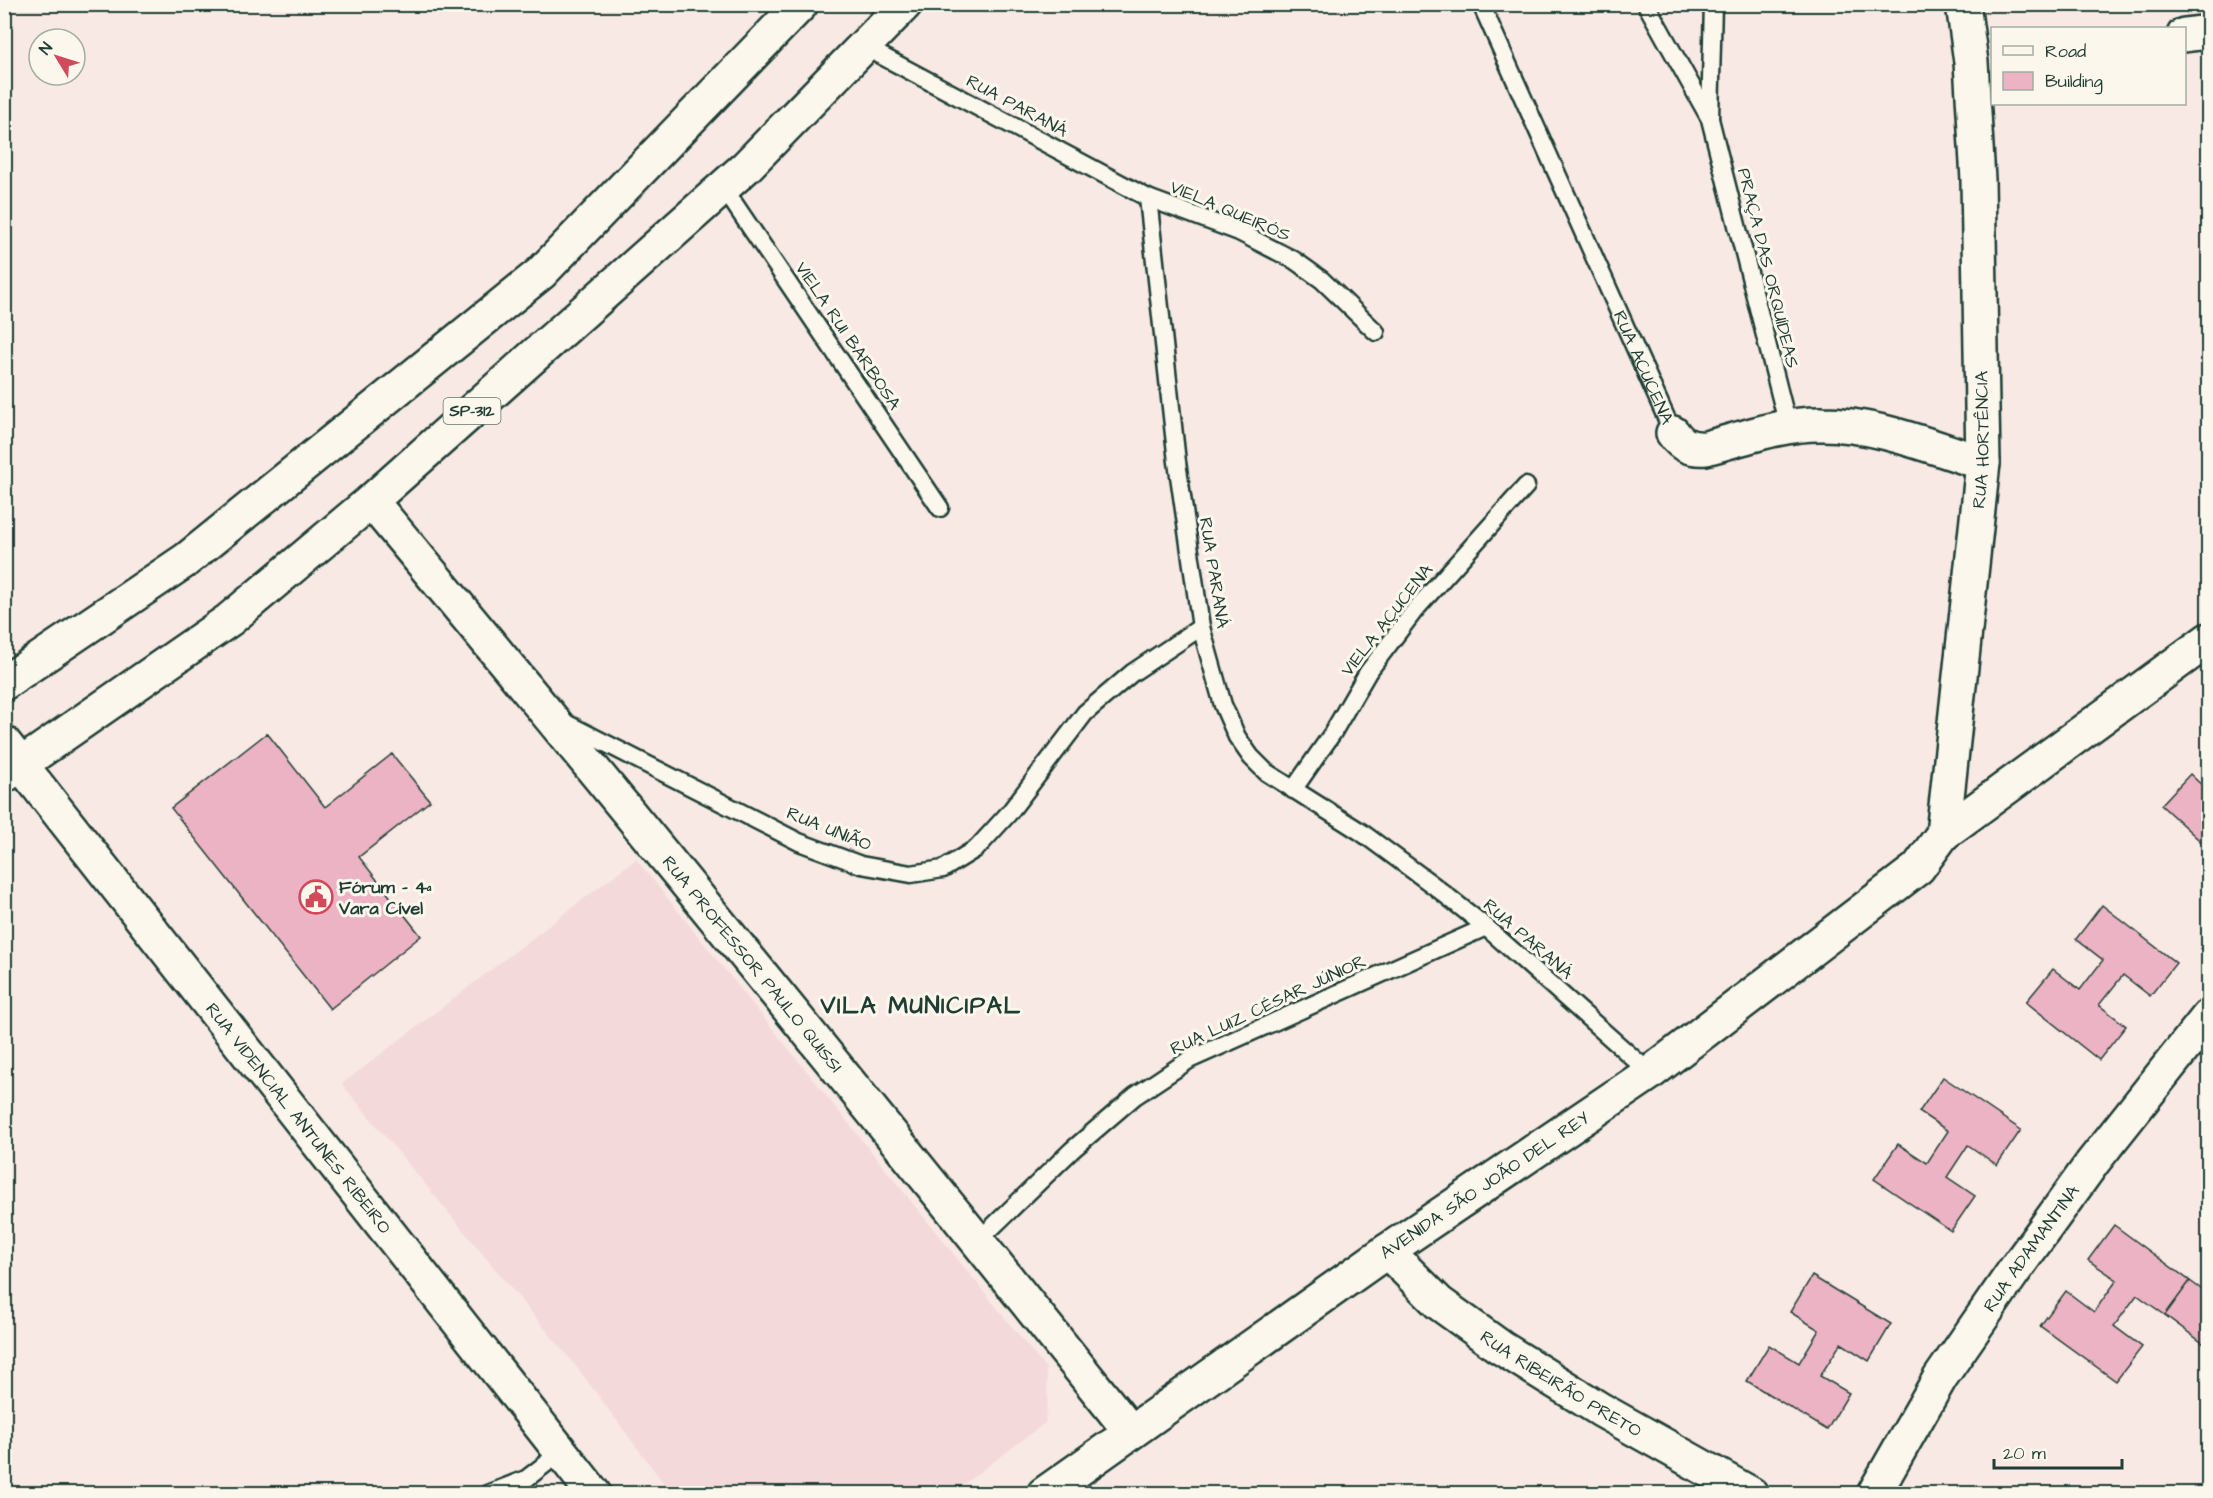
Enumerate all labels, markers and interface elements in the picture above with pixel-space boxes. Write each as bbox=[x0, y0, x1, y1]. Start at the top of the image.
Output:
north arrow bbox=[27, 27, 87, 87]
legend bbox=[1991, 27, 2186, 105]
text: N bbox=[34, 38, 58, 59]
text: Road bbox=[2045, 39, 2086, 64]
street label: RUA PARANÁ bbox=[962, 69, 1073, 144]
text: Building bbox=[2045, 69, 2103, 95]
street label: PRAÇA DAS ORQUÍDEAS bbox=[1731, 165, 1805, 371]
street label: VIELA QUEIRÓS bbox=[1166, 174, 1294, 248]
street label: VIELA RUI BARBOSA bbox=[789, 257, 907, 415]
street label: RUA AÇUCENA bbox=[1607, 306, 1680, 429]
street label: RUA HORTÊNCIA bbox=[1966, 370, 1996, 510]
road number: SP-312 bbox=[444, 398, 500, 424]
street label: RUA PARANÁ bbox=[1193, 516, 1235, 631]
street label: VIELA AÇUCENA bbox=[1335, 558, 1439, 681]
street label: RUA UNIÃO bbox=[783, 801, 875, 857]
street label: RUA PROFESSOR PAULO QUISSI bbox=[657, 850, 848, 1078]
place label: Fórum - 4ª Vara Cível bbox=[338, 875, 432, 921]
public building icon: Fórum - 4ª Vara Cível bbox=[298, 879, 334, 915]
street label: RUA PARANÁ bbox=[1478, 893, 1579, 985]
street label: RUA LUIZ CÉSAR JÚNIOR bbox=[1166, 949, 1370, 1061]
district label: VILA MUNICIPAL bbox=[819, 989, 1022, 1023]
street label: RUA VIDENCIAL ANTUNES RIBEIRO bbox=[200, 997, 397, 1239]
street label: AVENIDA SÃO JOÃO DEL REY bbox=[1375, 1105, 1594, 1265]
street label: RUA ADAMANTINA bbox=[1977, 1179, 2085, 1317]
street label: RUA RIBEIRÃO PRETO bbox=[1475, 1324, 1646, 1443]
scale bar bbox=[1994, 1432, 2122, 1470]
text: 20 m bbox=[2003, 1441, 2046, 1466]

